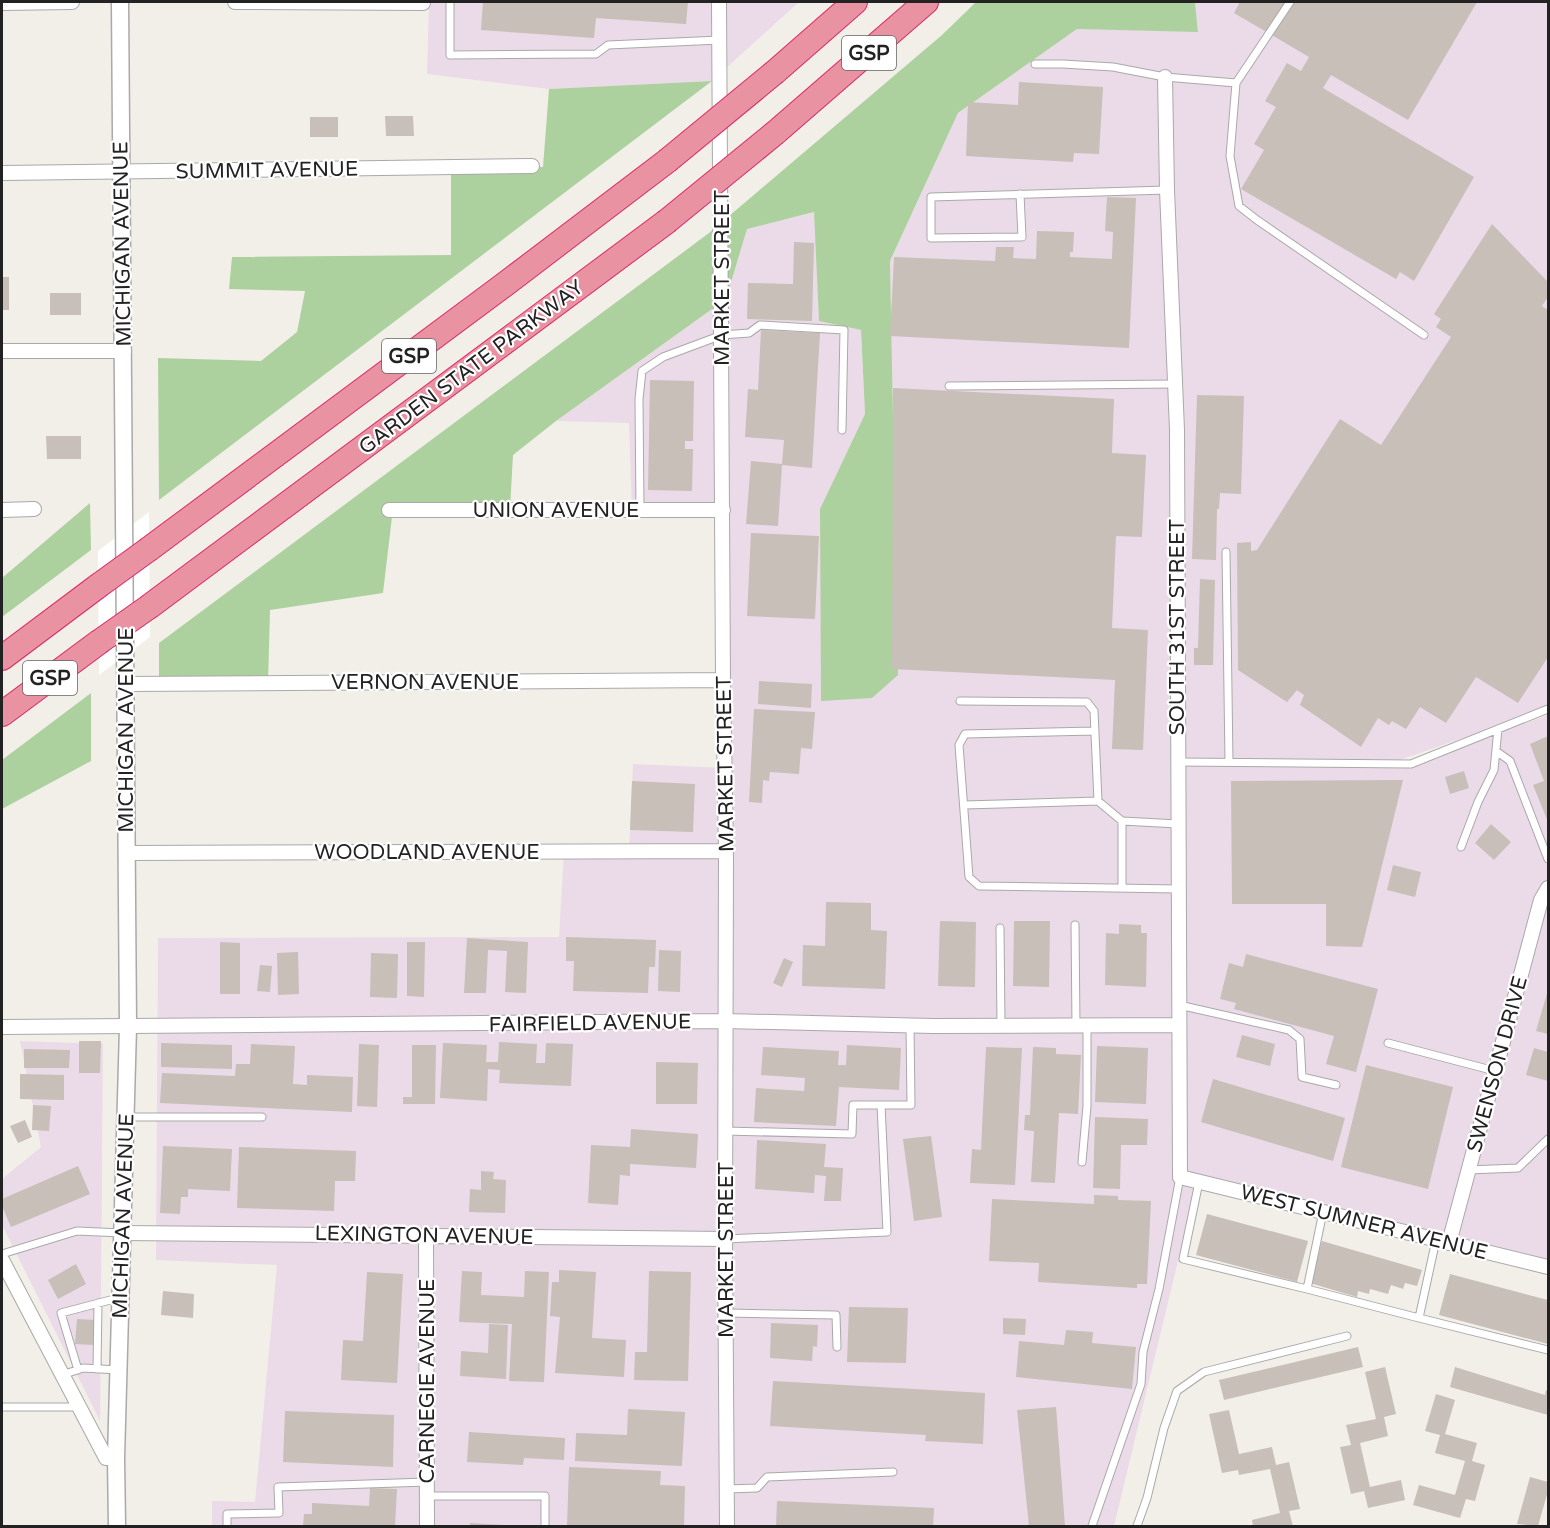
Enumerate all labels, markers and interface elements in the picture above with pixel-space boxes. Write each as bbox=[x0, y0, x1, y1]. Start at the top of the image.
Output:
road number: GSP bbox=[842, 36, 896, 70]
street label: MICHIGAN AVENUE bbox=[108, 141, 137, 347]
street label: SUMMIT AVENUE bbox=[176, 156, 358, 185]
street label: MARKET STREET bbox=[710, 190, 735, 366]
street label: GARDEN STATE PARKWAY bbox=[354, 275, 588, 460]
road number: GSP bbox=[382, 339, 436, 373]
street label: UNION AVENUE bbox=[472, 498, 640, 523]
street label: SOUTH 31ST STREET bbox=[1165, 519, 1190, 735]
street label: MICHIGAN AVENUE bbox=[114, 627, 139, 833]
road number: GSP bbox=[23, 661, 77, 695]
street label: VERNON AVENUE bbox=[331, 670, 519, 695]
street label: MARKET STREET bbox=[711, 676, 740, 852]
street label: WOODLAND AVENUE bbox=[314, 840, 540, 865]
street label: SWENSON DRIVE bbox=[1462, 973, 1533, 1155]
street label: FAIRFIELD AVENUE bbox=[488, 1009, 692, 1038]
street label: MICHIGAN AVENUE bbox=[107, 1113, 140, 1319]
street label: MARKET STREET bbox=[714, 1162, 739, 1338]
street label: WEST SUMNER AVENUE bbox=[1238, 1180, 1490, 1265]
street label: LEXINGTON AVENUE bbox=[314, 1221, 534, 1250]
street label: CARNEGIE AVENUE bbox=[415, 1279, 440, 1483]

